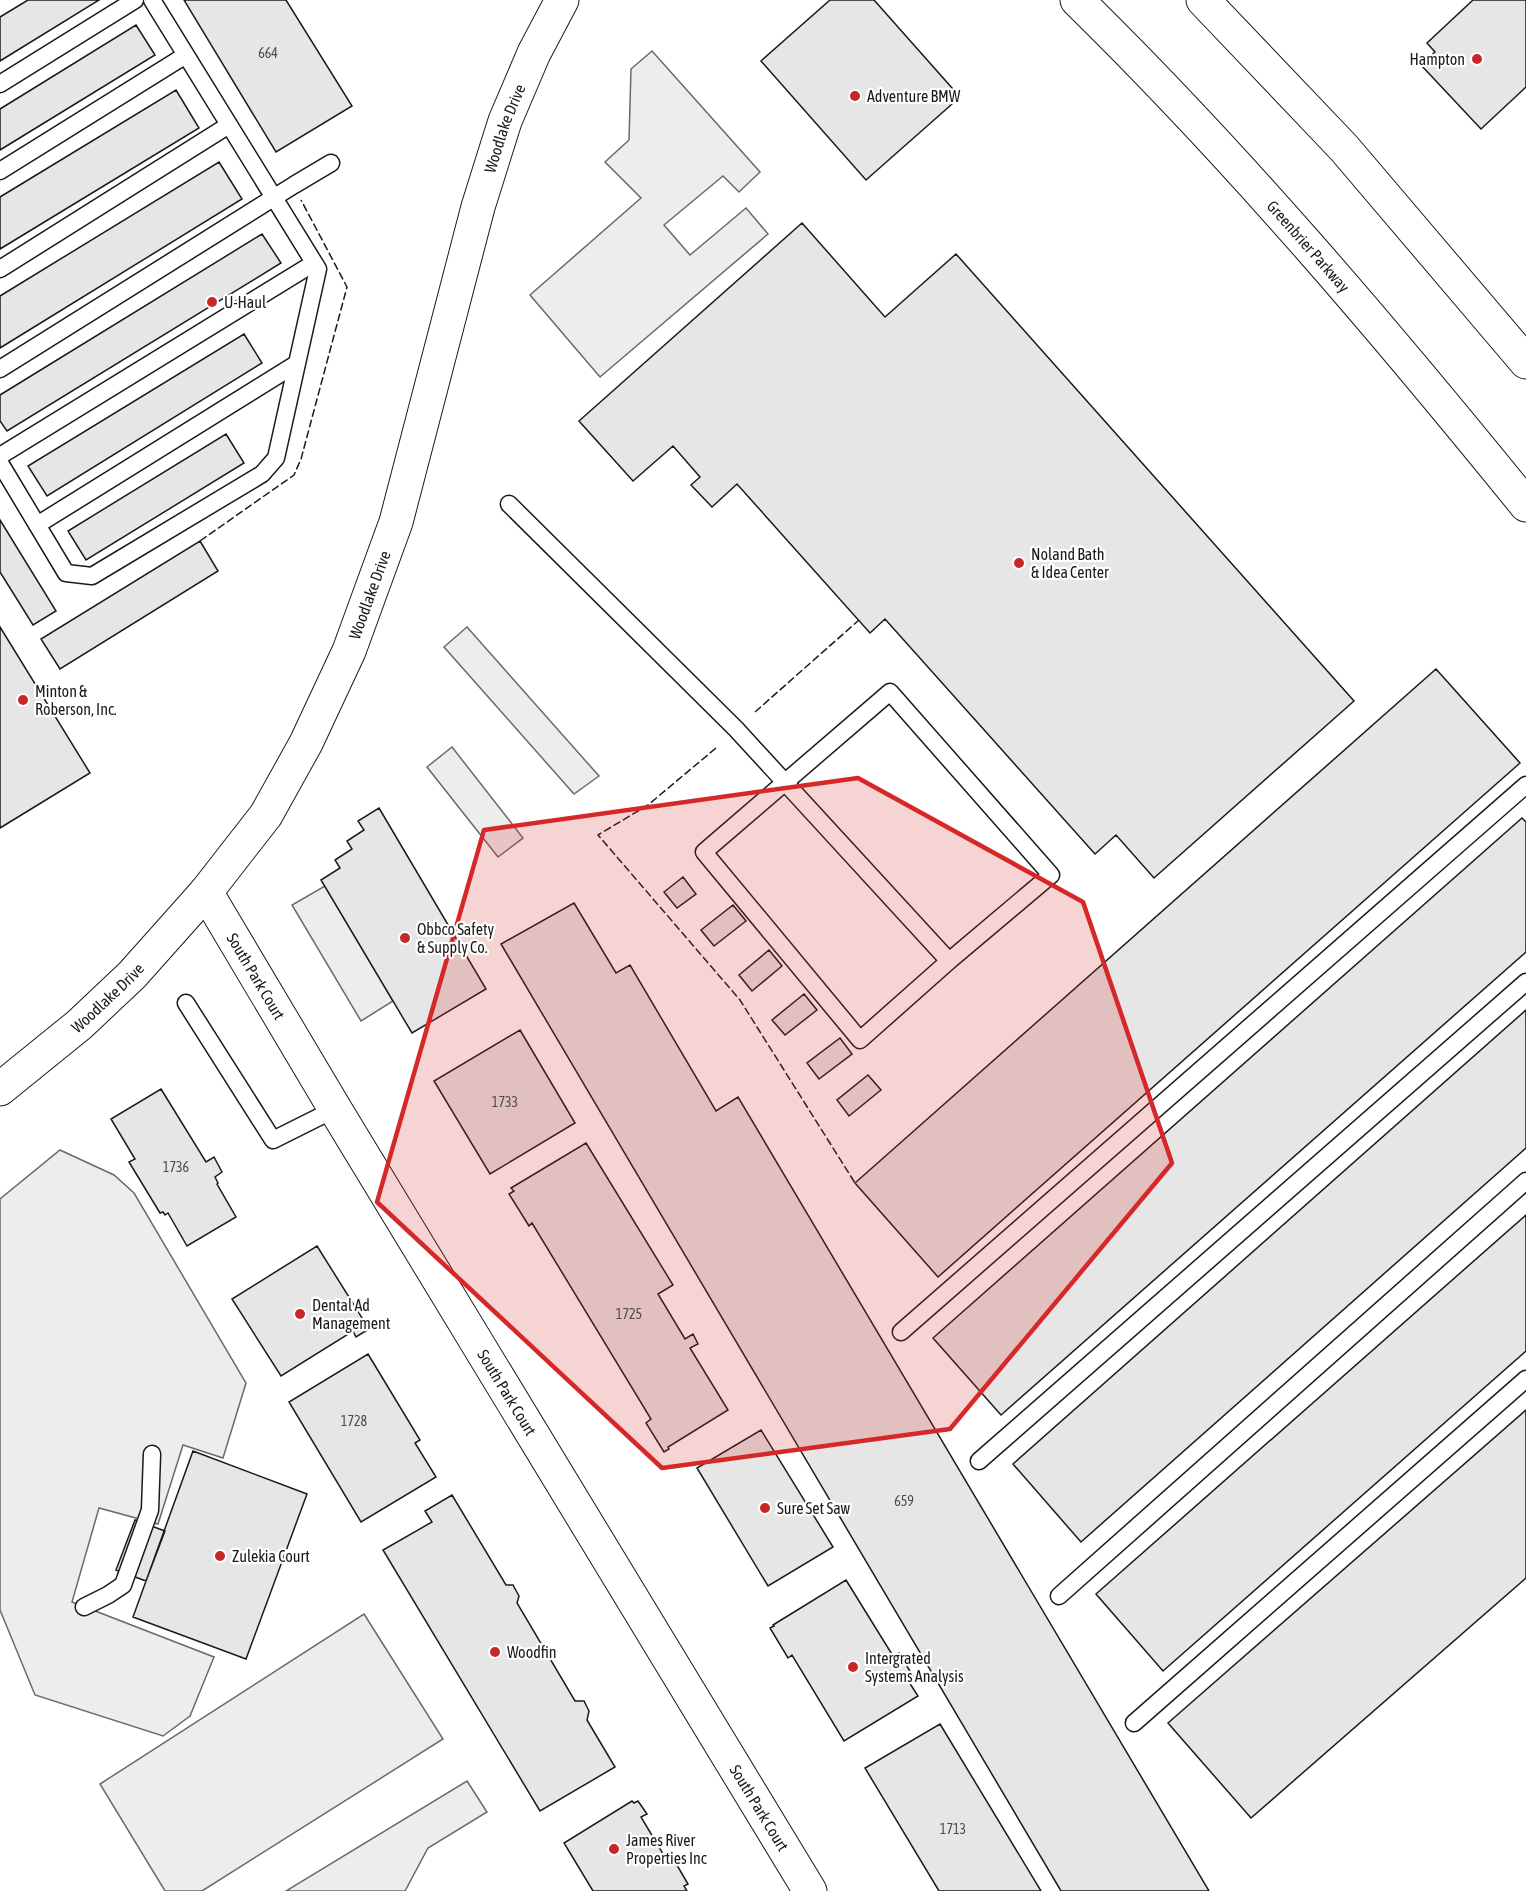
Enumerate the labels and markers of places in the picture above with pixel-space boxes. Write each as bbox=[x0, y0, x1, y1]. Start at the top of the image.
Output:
place label: Hampton bbox=[1409, 50, 1465, 69]
marker: Hampton bbox=[1470, 52, 1484, 66]
place label: Adventure BMW bbox=[867, 87, 961, 105]
marker: Adventure BMW bbox=[848, 89, 862, 103]
place label: U-Haul bbox=[224, 293, 267, 311]
marker: U-Haul bbox=[205, 295, 219, 309]
place label: Noland Bath & Idea Center bbox=[1031, 545, 1109, 581]
marker: Noland Bath & Idea Center bbox=[1012, 556, 1026, 570]
place label: Minton & Roberson, Inc. bbox=[35, 682, 117, 718]
marker: Minton & Roberson, Inc. bbox=[16, 693, 30, 707]
place label: Obbco Safety & Supply Co. bbox=[417, 920, 495, 957]
marker: Obbco Safety & Supply Co. bbox=[398, 931, 412, 945]
place label: Dental Ad Management bbox=[312, 1296, 391, 1333]
marker: Dental Ad Management bbox=[293, 1307, 307, 1321]
place label: Sure Set Saw bbox=[777, 1499, 851, 1517]
marker: Sure Set Saw bbox=[758, 1501, 772, 1515]
place label: Zulekia Court bbox=[232, 1547, 310, 1565]
marker: Zulekia Court bbox=[213, 1549, 227, 1563]
place label: Woodfin bbox=[507, 1643, 557, 1661]
marker: Woodfin bbox=[488, 1645, 502, 1659]
place label: Intergrated Systems Analysis bbox=[865, 1649, 964, 1686]
marker: Intergrated Systems Analysis bbox=[846, 1660, 860, 1674]
place label: James River Properties Inc bbox=[626, 1831, 707, 1868]
marker: James River Properties Inc bbox=[607, 1842, 621, 1856]

